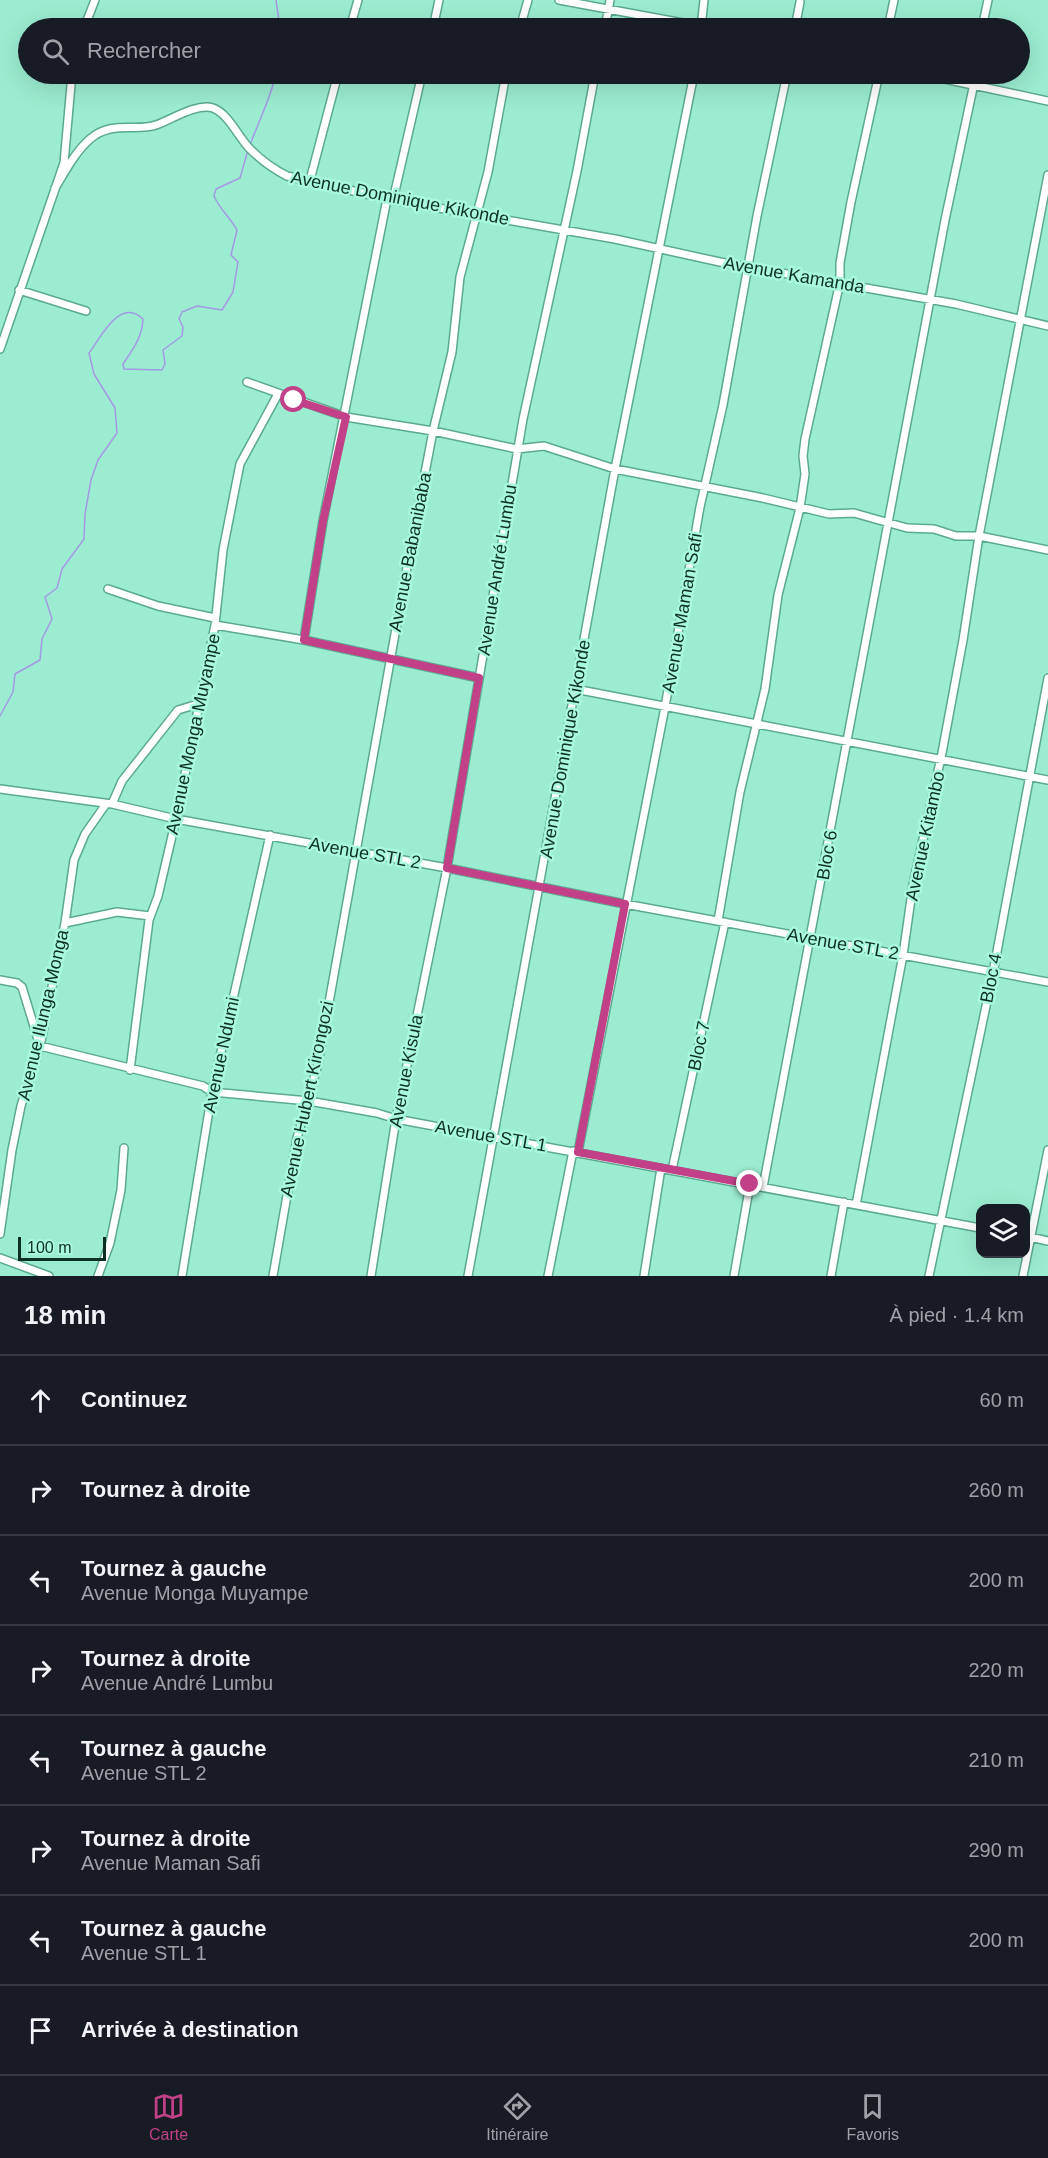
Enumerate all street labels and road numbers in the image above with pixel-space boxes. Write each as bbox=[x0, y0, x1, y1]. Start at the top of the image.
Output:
street label: Avenue Dominique Kikonde bbox=[289, 167, 511, 229]
street label: Avenue Kamanda bbox=[722, 253, 867, 297]
street label: Avenue Babanibaba bbox=[385, 470, 435, 633]
street label: Avenue André Lumbu bbox=[474, 483, 520, 657]
street label: Avenue Maman Safi bbox=[658, 532, 706, 694]
street label: Avenue Monga Muyampe bbox=[162, 632, 224, 836]
street label: Avenue Dominique Kikonde bbox=[536, 638, 594, 860]
street label: Avenue Kitambo bbox=[902, 769, 948, 903]
street label: Bloc 6 bbox=[813, 829, 841, 881]
street label: Avenue STL 2 bbox=[308, 833, 422, 873]
street label: Avenue STL 2 bbox=[786, 924, 900, 964]
street label: Avenue Ilunga Monga bbox=[14, 927, 73, 1102]
street label: Bloc 4 bbox=[976, 952, 1006, 1004]
street label: Avenue Ndumi bbox=[199, 995, 243, 1115]
street label: Avenue Hubert Kirongozi bbox=[276, 999, 338, 1199]
street label: Avenue Kisula bbox=[385, 1012, 427, 1129]
street label: Bloc 7 bbox=[684, 1019, 714, 1073]
street label: Avenue STL 1 bbox=[434, 1116, 548, 1156]

